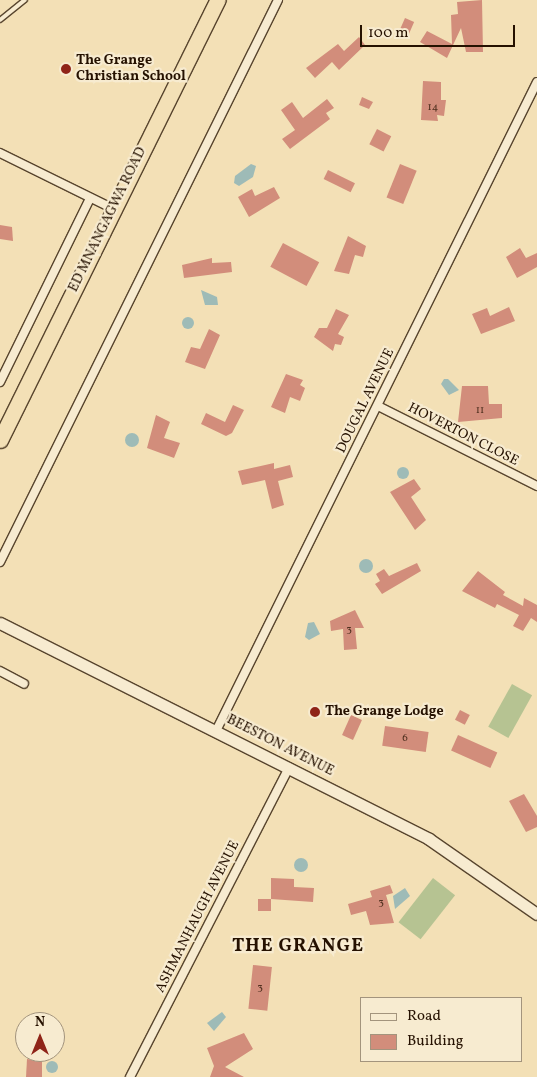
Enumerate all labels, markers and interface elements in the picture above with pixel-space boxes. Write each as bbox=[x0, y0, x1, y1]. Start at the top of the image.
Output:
scale bar bbox=[362, 15, 517, 47]
text: 100 m bbox=[368, 23, 408, 44]
place label: The Grange Christian School bbox=[76, 53, 186, 85]
marker: The Grange Christian School bbox=[60, 63, 72, 75]
house number: 14 bbox=[428, 101, 438, 115]
street label: ED MNANGAGWA ROAD bbox=[66, 145, 150, 295]
street label: DOUGAL AVENUE bbox=[333, 346, 399, 456]
street label: HOVERTON CLOSE bbox=[405, 400, 521, 470]
house number: 11 bbox=[476, 404, 484, 418]
house number: 3 bbox=[346, 623, 352, 637]
place label: The Grange Lodge bbox=[325, 704, 444, 720]
marker: The Grange Lodge bbox=[309, 706, 321, 718]
street label: BEESTON AVENUE bbox=[224, 712, 336, 780]
house number: 6 bbox=[402, 732, 408, 746]
street label: ASHMANHAUGH AVENUE bbox=[152, 838, 244, 996]
house number: 3 bbox=[378, 896, 384, 910]
district label: THE GRANGE bbox=[231, 936, 365, 958]
house number: 3 bbox=[257, 981, 263, 995]
legend bbox=[360, 997, 522, 1062]
text: Road bbox=[407, 1006, 441, 1027]
north arrow bbox=[15, 1012, 65, 1062]
text: N bbox=[35, 1013, 45, 1032]
text: Building bbox=[407, 1031, 463, 1052]

